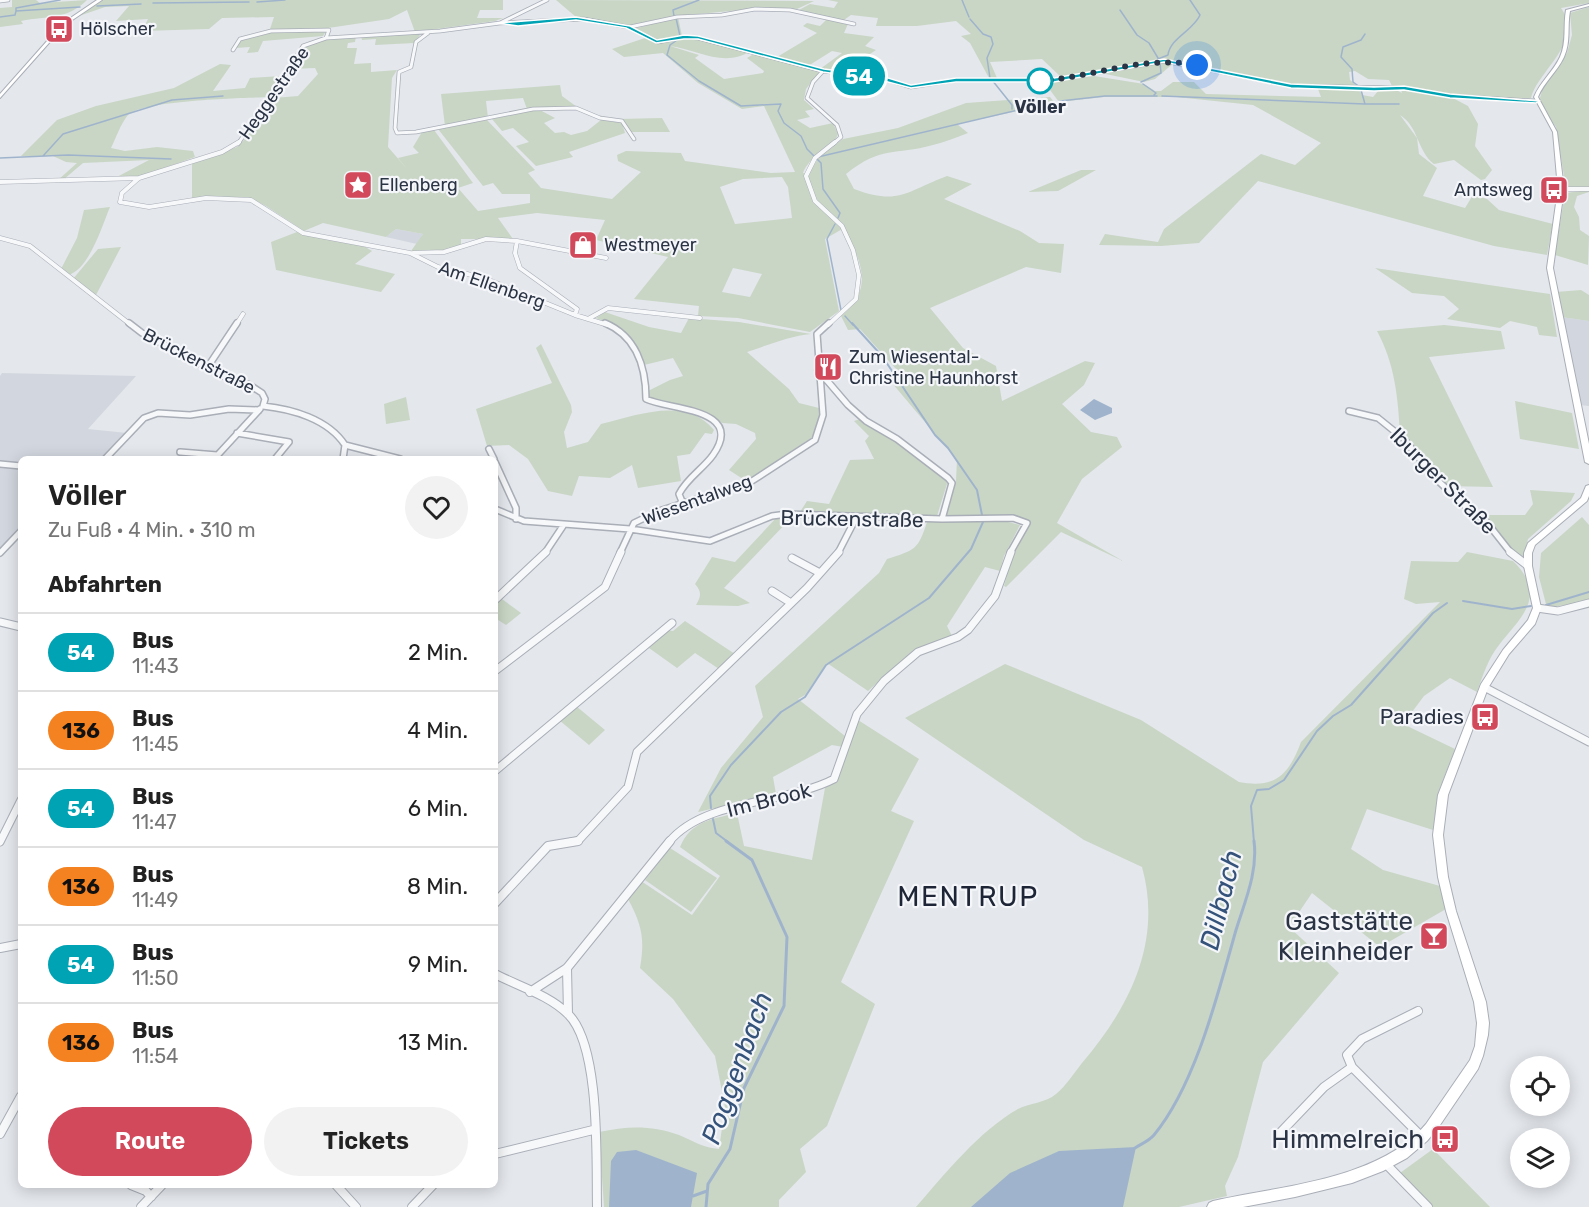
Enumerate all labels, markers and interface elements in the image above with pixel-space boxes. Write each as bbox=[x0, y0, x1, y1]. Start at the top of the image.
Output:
bus stop icon: Hölscher bbox=[43, 13, 75, 45]
place label: Hölscher bbox=[80, 18, 155, 40]
street label: Heggestraße bbox=[234, 42, 314, 144]
your location bbox=[1182, 50, 1212, 80]
line badge: 54 bbox=[832, 56, 886, 96]
text: 54 bbox=[845, 64, 873, 89]
marker: Völler bbox=[1027, 68, 1053, 94]
place label: Völler bbox=[1014, 96, 1066, 118]
place icon: Ellenberg bbox=[342, 169, 374, 201]
place label: Ellenberg bbox=[379, 174, 458, 196]
bus stop icon: Amtsweg bbox=[1538, 174, 1570, 206]
place label: Amtsweg bbox=[1454, 179, 1533, 201]
shop icon: Westmeyer bbox=[567, 229, 599, 261]
place label: Westmeyer bbox=[604, 234, 697, 256]
street label: Am Ellenberg bbox=[436, 256, 548, 314]
street label: Brückenstraße bbox=[139, 323, 259, 399]
place label: Zum Wiesental- Christine Haunhorst bbox=[849, 346, 1018, 389]
restaurant icon: Zum Wiesental- Christine Haunhorst bbox=[812, 351, 844, 383]
street label: Iburger Straße bbox=[1385, 422, 1502, 539]
street label: Wiesentalweg bbox=[639, 470, 755, 530]
button: heart bbox=[405, 476, 468, 539]
text: Völler bbox=[48, 479, 126, 512]
street label: Brückenstraße bbox=[780, 505, 924, 532]
text: Zu Fuß · 4 Min. · 310 m bbox=[48, 518, 256, 542]
text: Abfahrten bbox=[48, 571, 162, 598]
text: Bus bbox=[132, 627, 174, 654]
text: 2 Min. bbox=[408, 639, 468, 666]
text: 54 bbox=[67, 640, 95, 665]
text: 11:43 bbox=[132, 654, 179, 678]
bus stop icon: Paradies bbox=[1469, 701, 1501, 733]
place label: Paradies bbox=[1380, 704, 1464, 729]
text: Bus bbox=[132, 705, 174, 732]
text: 4 Min. bbox=[407, 717, 468, 744]
text: 136 bbox=[62, 718, 100, 743]
text: 11:45 bbox=[132, 732, 179, 756]
street label: Im Brook bbox=[724, 777, 814, 822]
text: Bus bbox=[132, 783, 174, 810]
text: 6 Min. bbox=[408, 795, 468, 822]
text: 54 bbox=[67, 796, 95, 821]
text: 11:47 bbox=[132, 810, 177, 834]
water label: Dillbach bbox=[1193, 847, 1249, 953]
text: Bus bbox=[132, 861, 174, 888]
text: 8 Min. bbox=[407, 873, 468, 900]
text: 136 bbox=[62, 874, 100, 899]
district label: MENTRUP bbox=[897, 880, 1039, 913]
text: 11:49 bbox=[132, 888, 178, 912]
place label: Gaststätte Kleinheider bbox=[1278, 906, 1413, 967]
bar icon: Gaststätte Kleinheider bbox=[1418, 920, 1450, 952]
text: Bus bbox=[132, 939, 174, 966]
text: 9 Min. bbox=[408, 951, 468, 978]
text: 54 bbox=[67, 952, 95, 977]
text: 11:50 bbox=[132, 966, 179, 990]
water label: Poggenbach bbox=[695, 988, 779, 1148]
text: Bus bbox=[132, 1017, 174, 1044]
text: 13 Min. bbox=[398, 1029, 468, 1056]
text: 136 bbox=[62, 1030, 100, 1055]
text: 11:54 bbox=[132, 1044, 179, 1068]
map controls bbox=[1510, 1056, 1570, 1188]
button: locate bbox=[1510, 1056, 1570, 1116]
button: Route bbox=[48, 1107, 252, 1176]
button: Tickets bbox=[264, 1107, 468, 1176]
bus stop icon: Himmelreich bbox=[1429, 1123, 1461, 1155]
place label: Himmelreich bbox=[1271, 1124, 1424, 1155]
button: layers bbox=[1510, 1128, 1570, 1188]

